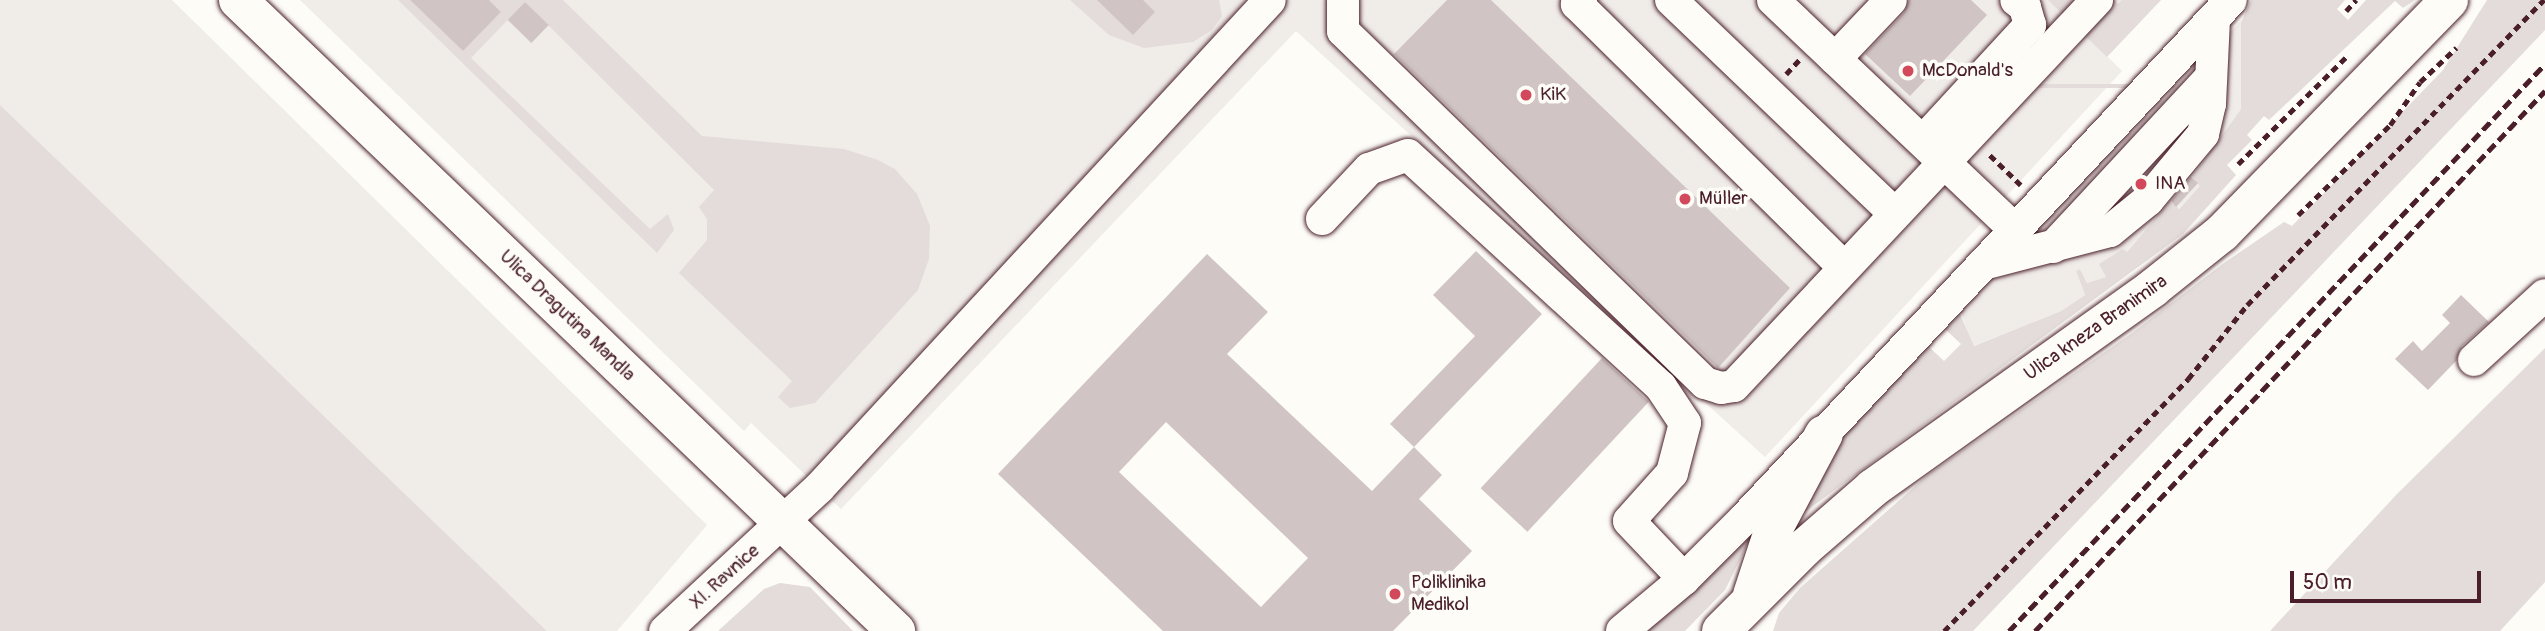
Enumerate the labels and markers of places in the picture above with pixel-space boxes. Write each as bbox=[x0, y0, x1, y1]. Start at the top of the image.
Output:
place label: McDonald's bbox=[1922, 60, 2013, 82]
marker: McDonald's bbox=[1900, 63, 1916, 79]
place label: KiK bbox=[1540, 84, 1566, 106]
marker: KiK bbox=[1518, 87, 1534, 103]
place label: INA bbox=[2155, 173, 2186, 195]
marker: INA bbox=[2133, 176, 2149, 192]
place label: Müller bbox=[1699, 188, 1748, 210]
marker: Müller bbox=[1677, 191, 1693, 207]
place label: Poliklinika Medikol bbox=[1411, 572, 1486, 616]
marker: Poliklinika Medikol bbox=[1385, 584, 1405, 604]

